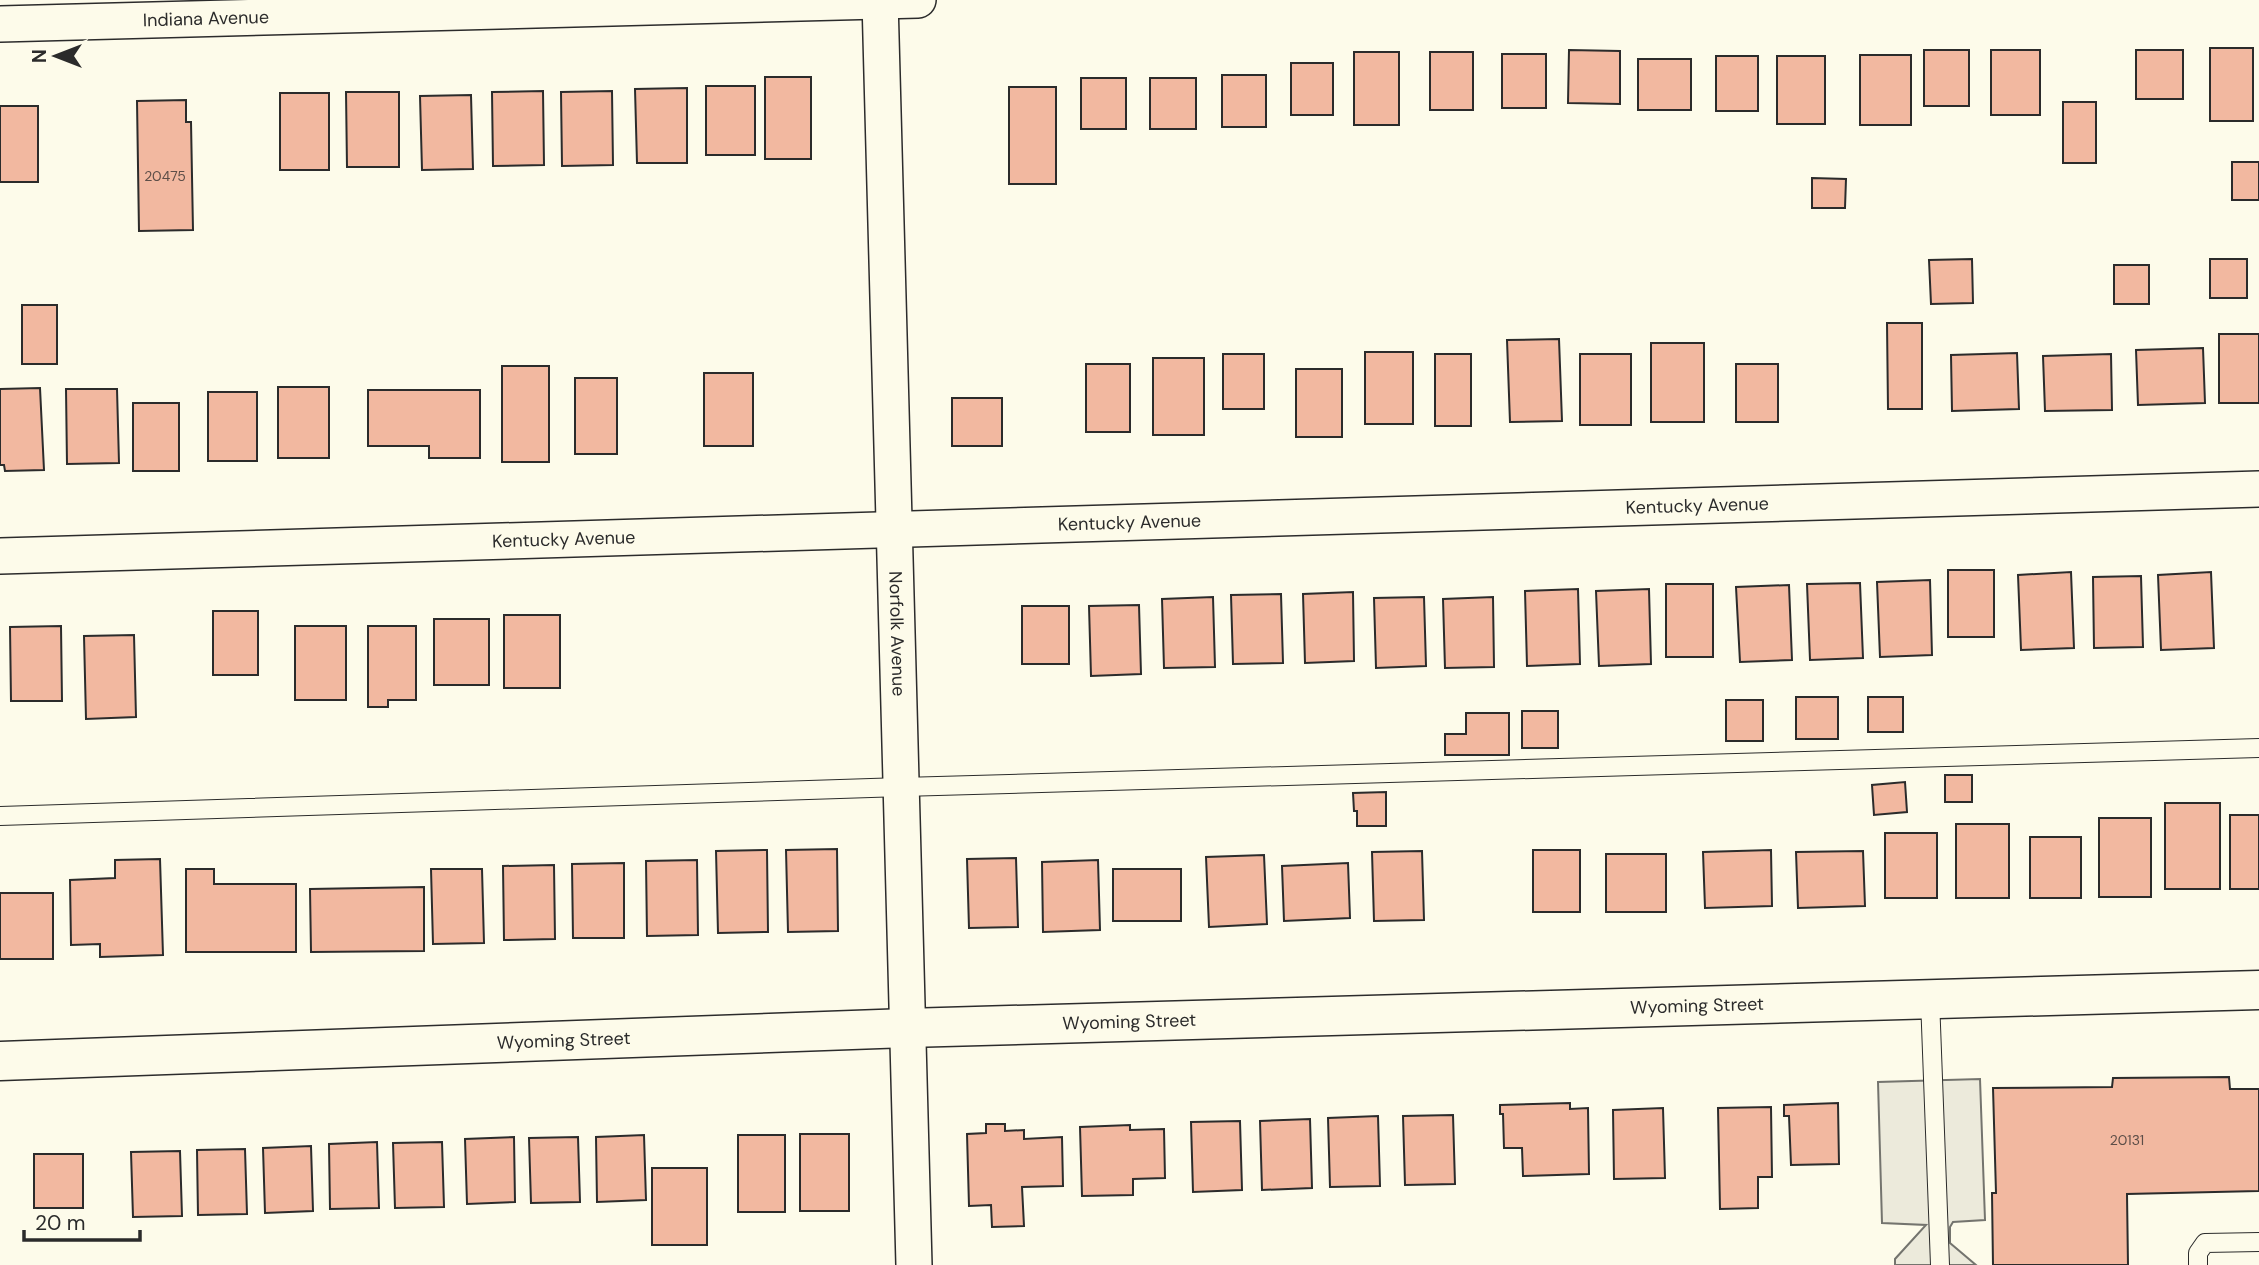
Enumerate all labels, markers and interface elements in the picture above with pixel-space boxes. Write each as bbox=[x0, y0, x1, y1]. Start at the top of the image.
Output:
street label: Indiana Avenue bbox=[143, 5, 269, 32]
north arrow bbox=[21, 21, 91, 91]
text: N bbox=[27, 49, 52, 63]
house number: 20475 bbox=[144, 167, 186, 185]
street label: Kentucky Avenue bbox=[1625, 492, 1769, 520]
street label: Kentucky Avenue bbox=[1058, 508, 1201, 537]
street label: Kentucky Avenue bbox=[492, 525, 636, 553]
street label: Norfolk Avenue bbox=[883, 571, 911, 697]
street label: Wyoming Street bbox=[1630, 992, 1764, 1020]
street label: Wyoming Street bbox=[1062, 1008, 1197, 1036]
street label: Wyoming Street bbox=[496, 1026, 631, 1055]
house number: 20131 bbox=[2110, 1131, 2144, 1149]
scale bar bbox=[24, 1198, 140, 1242]
text: 20 m bbox=[35, 1209, 86, 1237]

